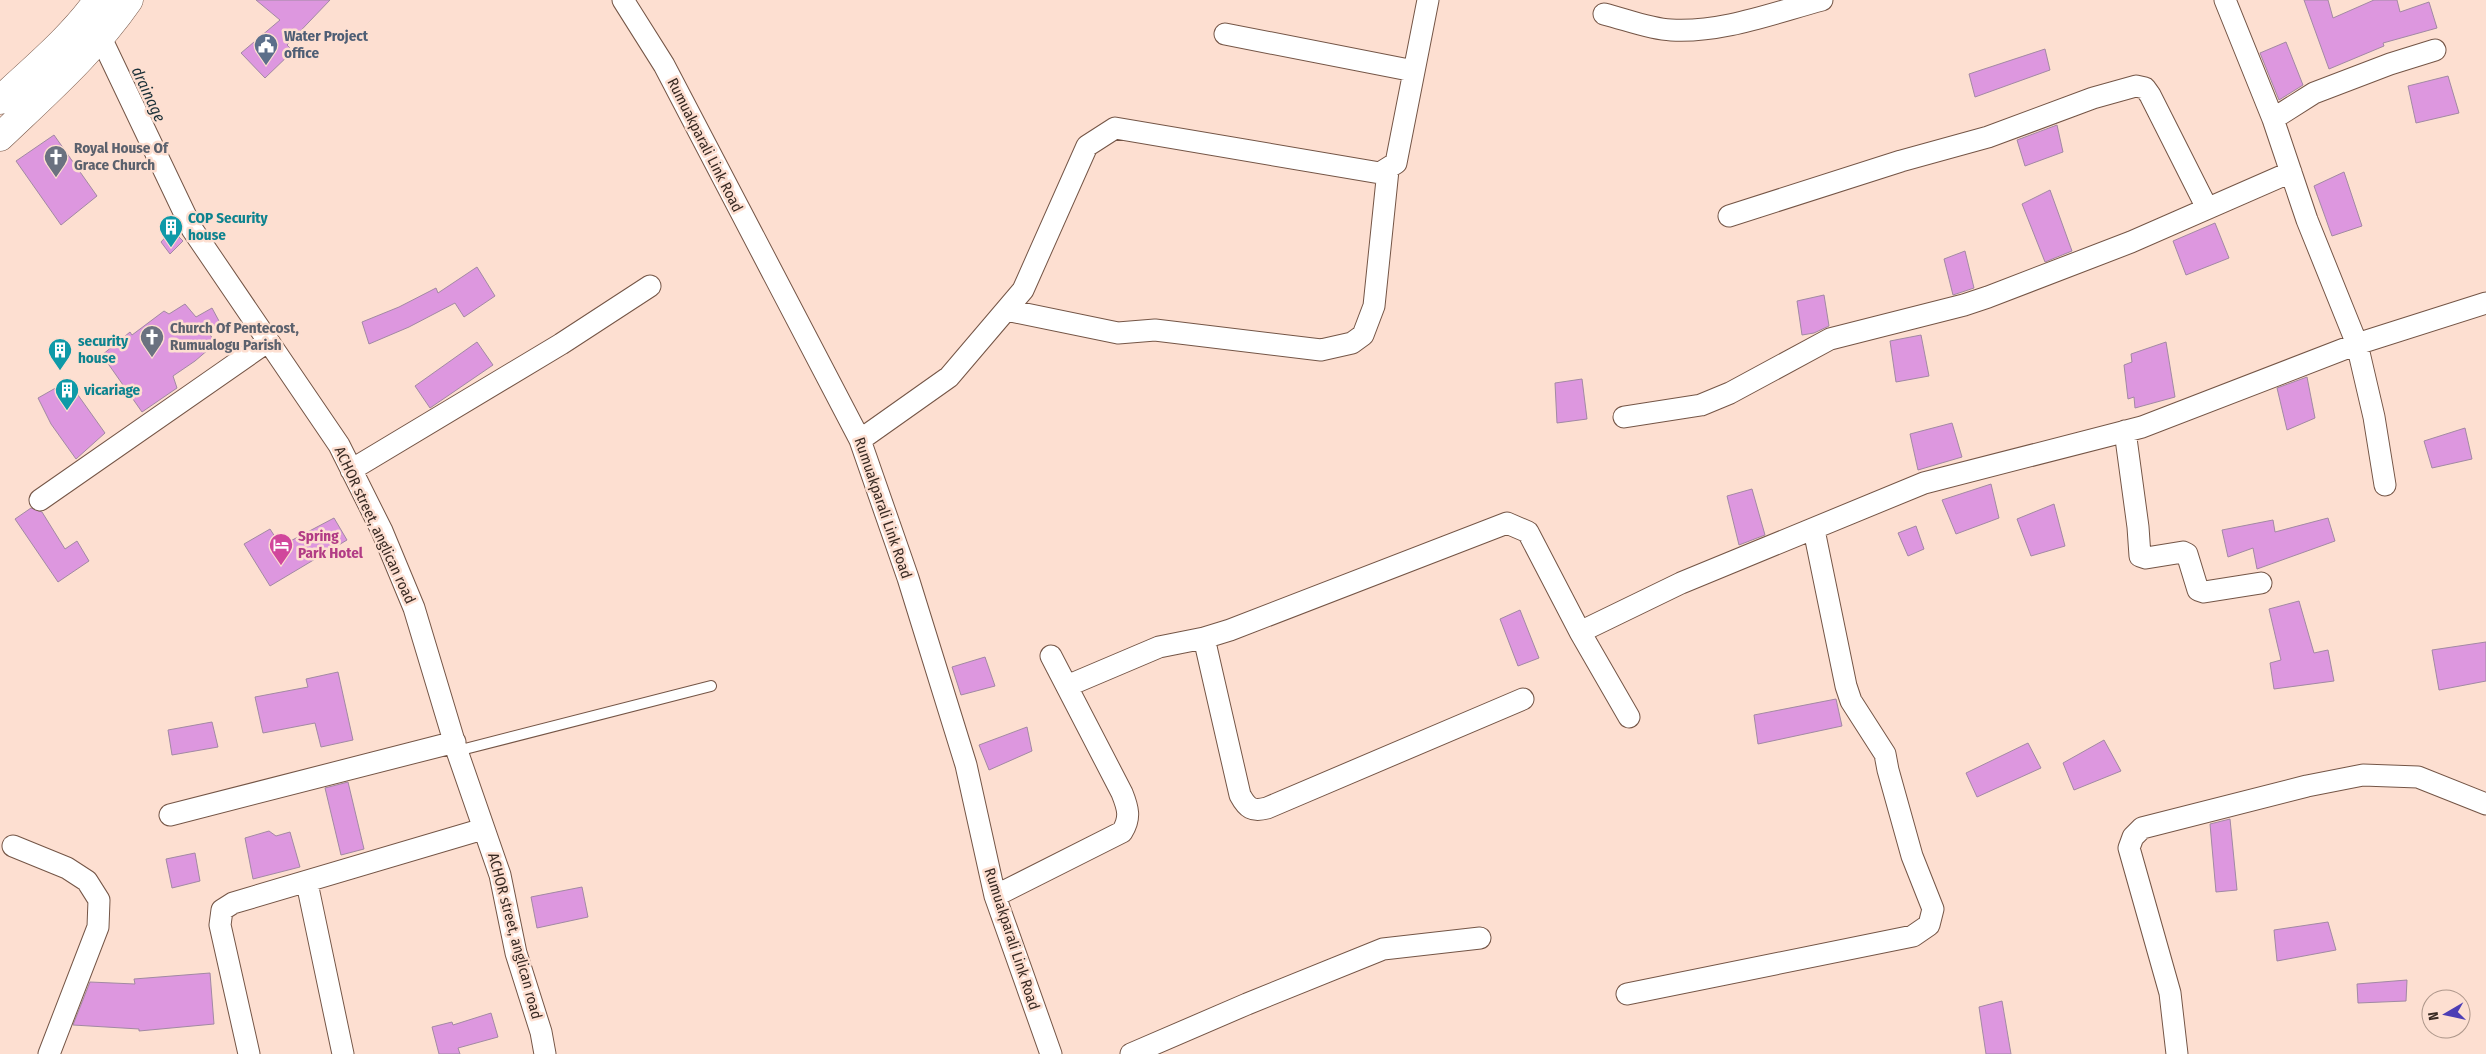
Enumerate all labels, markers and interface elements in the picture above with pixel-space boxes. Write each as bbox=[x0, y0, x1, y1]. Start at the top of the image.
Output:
place label: Water Project office bbox=[284, 27, 369, 62]
public building icon: Water Project office bbox=[253, 32, 279, 66]
water label: drainage bbox=[128, 64, 170, 125]
street label: Rumuakparali Link Road bbox=[663, 75, 747, 215]
place label: Royal House Of Grace Church bbox=[74, 139, 169, 174]
church icon: Royal House Of Grace Church bbox=[43, 144, 69, 178]
place label: COP Security house bbox=[188, 209, 268, 244]
building icon: COP Security house bbox=[158, 214, 184, 248]
place label: Church Of Pentecost, Rumualogu Parish bbox=[170, 319, 299, 354]
church icon: Church Of Pentecost, Rumualogu Parish bbox=[139, 324, 165, 358]
place label: security house bbox=[78, 332, 129, 367]
building icon: security house bbox=[47, 337, 73, 371]
building icon: vicariage bbox=[54, 377, 80, 411]
place label: vicariage bbox=[83, 381, 141, 399]
street label: Rumuakparali Link Road bbox=[850, 435, 916, 581]
street label: ACHOR street, anglican road bbox=[331, 444, 419, 606]
place label: Spring Park Hotel bbox=[298, 527, 364, 562]
hotel icon: Spring Park Hotel bbox=[268, 532, 294, 566]
street label: ACHOR street, anglican road bbox=[484, 851, 546, 1021]
street label: Rumuakparali Link Road bbox=[981, 866, 1043, 1012]
north arrow bbox=[2421, 989, 2471, 1039]
text: N bbox=[2425, 1010, 2443, 1021]

